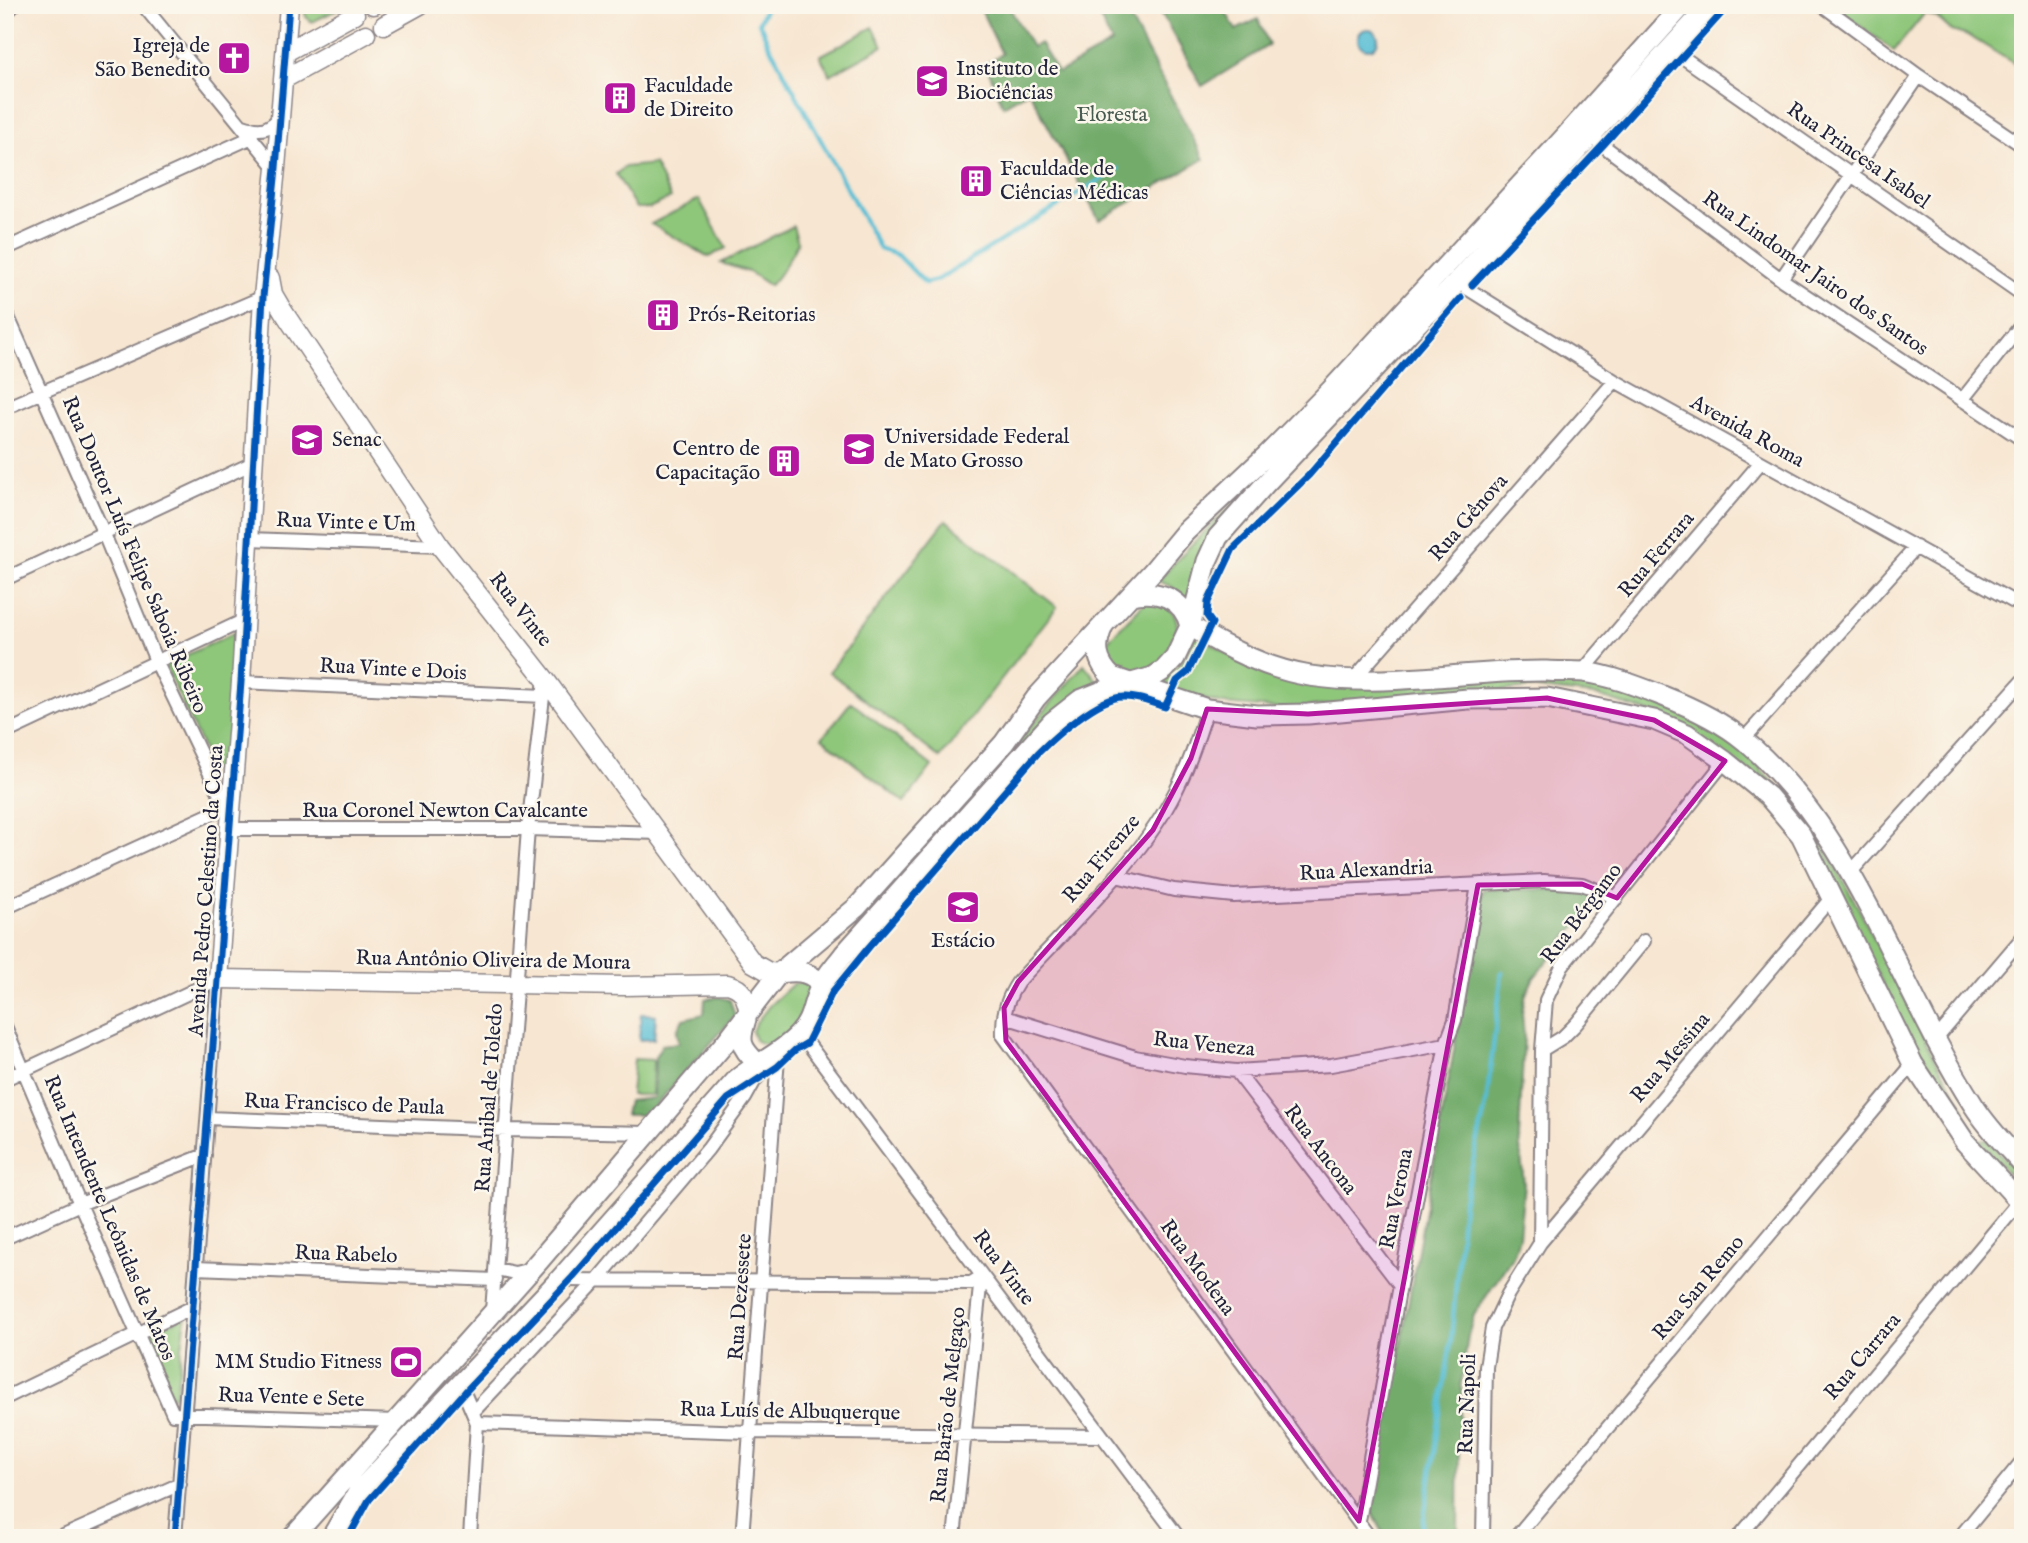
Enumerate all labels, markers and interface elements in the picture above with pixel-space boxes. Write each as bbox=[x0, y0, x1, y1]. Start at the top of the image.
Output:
place label: Igreja de São Benedito bbox=[95, 33, 210, 84]
church icon: Igreja de São Benedito bbox=[215, 39, 253, 77]
place label: Instituto de Biociências bbox=[956, 56, 1059, 107]
school or university icon: Instituto de Biociências bbox=[913, 62, 951, 100]
place label: Faculdade de Direito bbox=[644, 73, 733, 124]
building icon: Faculdade de Direito bbox=[601, 79, 639, 117]
street label: Rua Princesa Isabel bbox=[1781, 97, 1935, 216]
park label: Floresta bbox=[1076, 102, 1149, 129]
place label: Faculdade de Ciências Médicas bbox=[1000, 156, 1148, 207]
building icon: Faculdade de Ciências Médicas bbox=[957, 162, 995, 200]
street label: Rua Lindomar Jairo dos Santos bbox=[1697, 186, 1933, 362]
building icon: Prós-Reitorias bbox=[644, 296, 682, 334]
place label: Prós-Reitorias bbox=[688, 302, 816, 329]
street label: Avenida Roma bbox=[1684, 389, 1810, 475]
street label: Rua Doutor Luís Felipe Saboia Ribeiro bbox=[55, 392, 213, 718]
school or university icon: Senac bbox=[288, 421, 326, 459]
place label: Universidade Federal de Mato Grosso bbox=[884, 424, 1070, 475]
place label: Senac bbox=[332, 427, 382, 454]
school or university icon: Universidade Federal de Mato Grosso bbox=[840, 430, 878, 468]
place label: Centro de Capacitação bbox=[655, 436, 760, 487]
building icon: Centro de Capacitação bbox=[765, 442, 803, 480]
street label: Rua Gênova bbox=[1424, 468, 1515, 567]
street label: Rua Ferrara bbox=[1613, 506, 1702, 604]
street label: Rua Vinte e Um bbox=[276, 507, 416, 539]
street label: Rua Vinte bbox=[482, 567, 558, 653]
street label: Rua Vinte e Dois bbox=[319, 653, 467, 687]
street label: Avenida Pedro Celestino da Costa bbox=[183, 743, 231, 1039]
street label: Rua Coronel Newton Cavalcante bbox=[302, 798, 588, 825]
street label: Rua Firenze bbox=[1057, 809, 1147, 909]
street label: Rua Alexandria bbox=[1298, 854, 1435, 888]
street label: Rua Bérgamo bbox=[1535, 858, 1629, 970]
school or university icon: Estácio bbox=[944, 888, 982, 926]
place label: Estácio bbox=[931, 928, 995, 955]
street label: Rua Antônio Oliveira de Moura bbox=[355, 945, 632, 977]
street label: Rua Anibal de Toledo bbox=[470, 1002, 510, 1194]
street label: Rua Messina bbox=[1625, 1006, 1717, 1109]
street label: Rua Veneza bbox=[1152, 1026, 1257, 1064]
street label: Rua Intendente Leônidas de Matos bbox=[37, 1071, 181, 1365]
street label: Rua Francisco de Paula bbox=[243, 1088, 446, 1122]
street label: Rua Ancona bbox=[1277, 1099, 1363, 1201]
street label: Rua Verona bbox=[1374, 1145, 1420, 1252]
street label: Rua Modena bbox=[1153, 1215, 1241, 1322]
street label: Rua Vinte bbox=[966, 1225, 1040, 1311]
street label: Rua San Remo bbox=[1647, 1230, 1751, 1346]
street label: Rua Dezessete bbox=[723, 1232, 759, 1362]
street label: Rua Rabelo bbox=[294, 1240, 398, 1270]
street label: Rua Barão de Melgaço bbox=[925, 1305, 973, 1505]
street label: Rua Carrara bbox=[1819, 1307, 1908, 1406]
sports icon: MM Studio Fitness bbox=[387, 1343, 425, 1381]
place label: MM Studio Fitness bbox=[215, 1349, 382, 1376]
street label: Rua Napoli bbox=[1453, 1353, 1483, 1455]
street label: Rua Vente e Sete bbox=[217, 1382, 365, 1414]
street label: Rua Luís de Albuquerque bbox=[679, 1397, 901, 1427]

